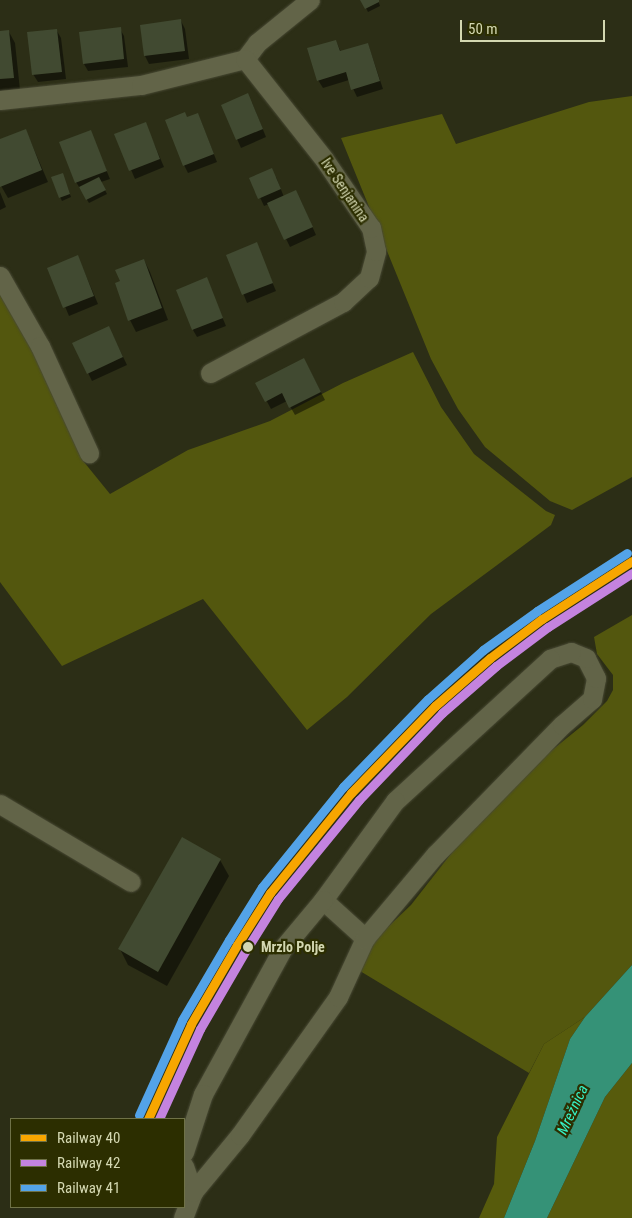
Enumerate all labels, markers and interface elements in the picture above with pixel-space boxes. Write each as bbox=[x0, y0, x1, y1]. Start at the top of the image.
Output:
scale bar bbox=[462, 10, 607, 42]
text: 50 m bbox=[468, 20, 498, 38]
street label: Ive Senjanina bbox=[318, 155, 372, 225]
marker: Mrzlo Polje bbox=[239, 938, 257, 956]
place label: Mrzlo Polje bbox=[261, 939, 325, 955]
water label: Mrežnica bbox=[554, 1082, 592, 1138]
legend bbox=[10, 1118, 185, 1208]
text: Railway 40 bbox=[57, 1129, 120, 1147]
text: Railway 42 bbox=[57, 1154, 120, 1172]
text: Railway 41 bbox=[57, 1179, 120, 1197]

